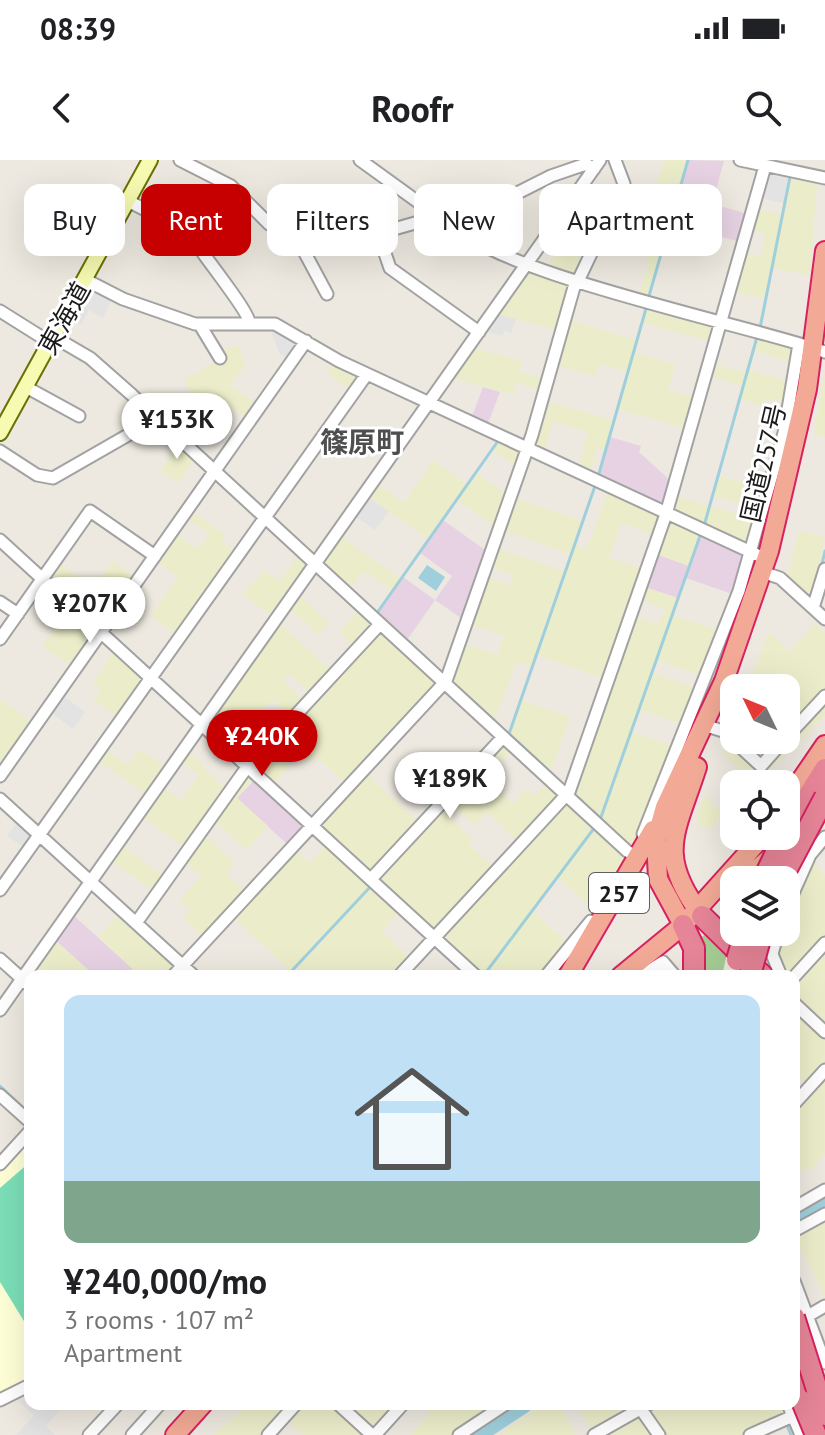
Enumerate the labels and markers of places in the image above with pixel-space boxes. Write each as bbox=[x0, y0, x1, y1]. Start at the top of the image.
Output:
pin: ¥153K bbox=[121, 393, 233, 461]
pin: ¥207K bbox=[34, 577, 146, 645]
pin: ¥240K bbox=[206, 710, 318, 778]
pin: ¥189K bbox=[394, 752, 506, 820]

